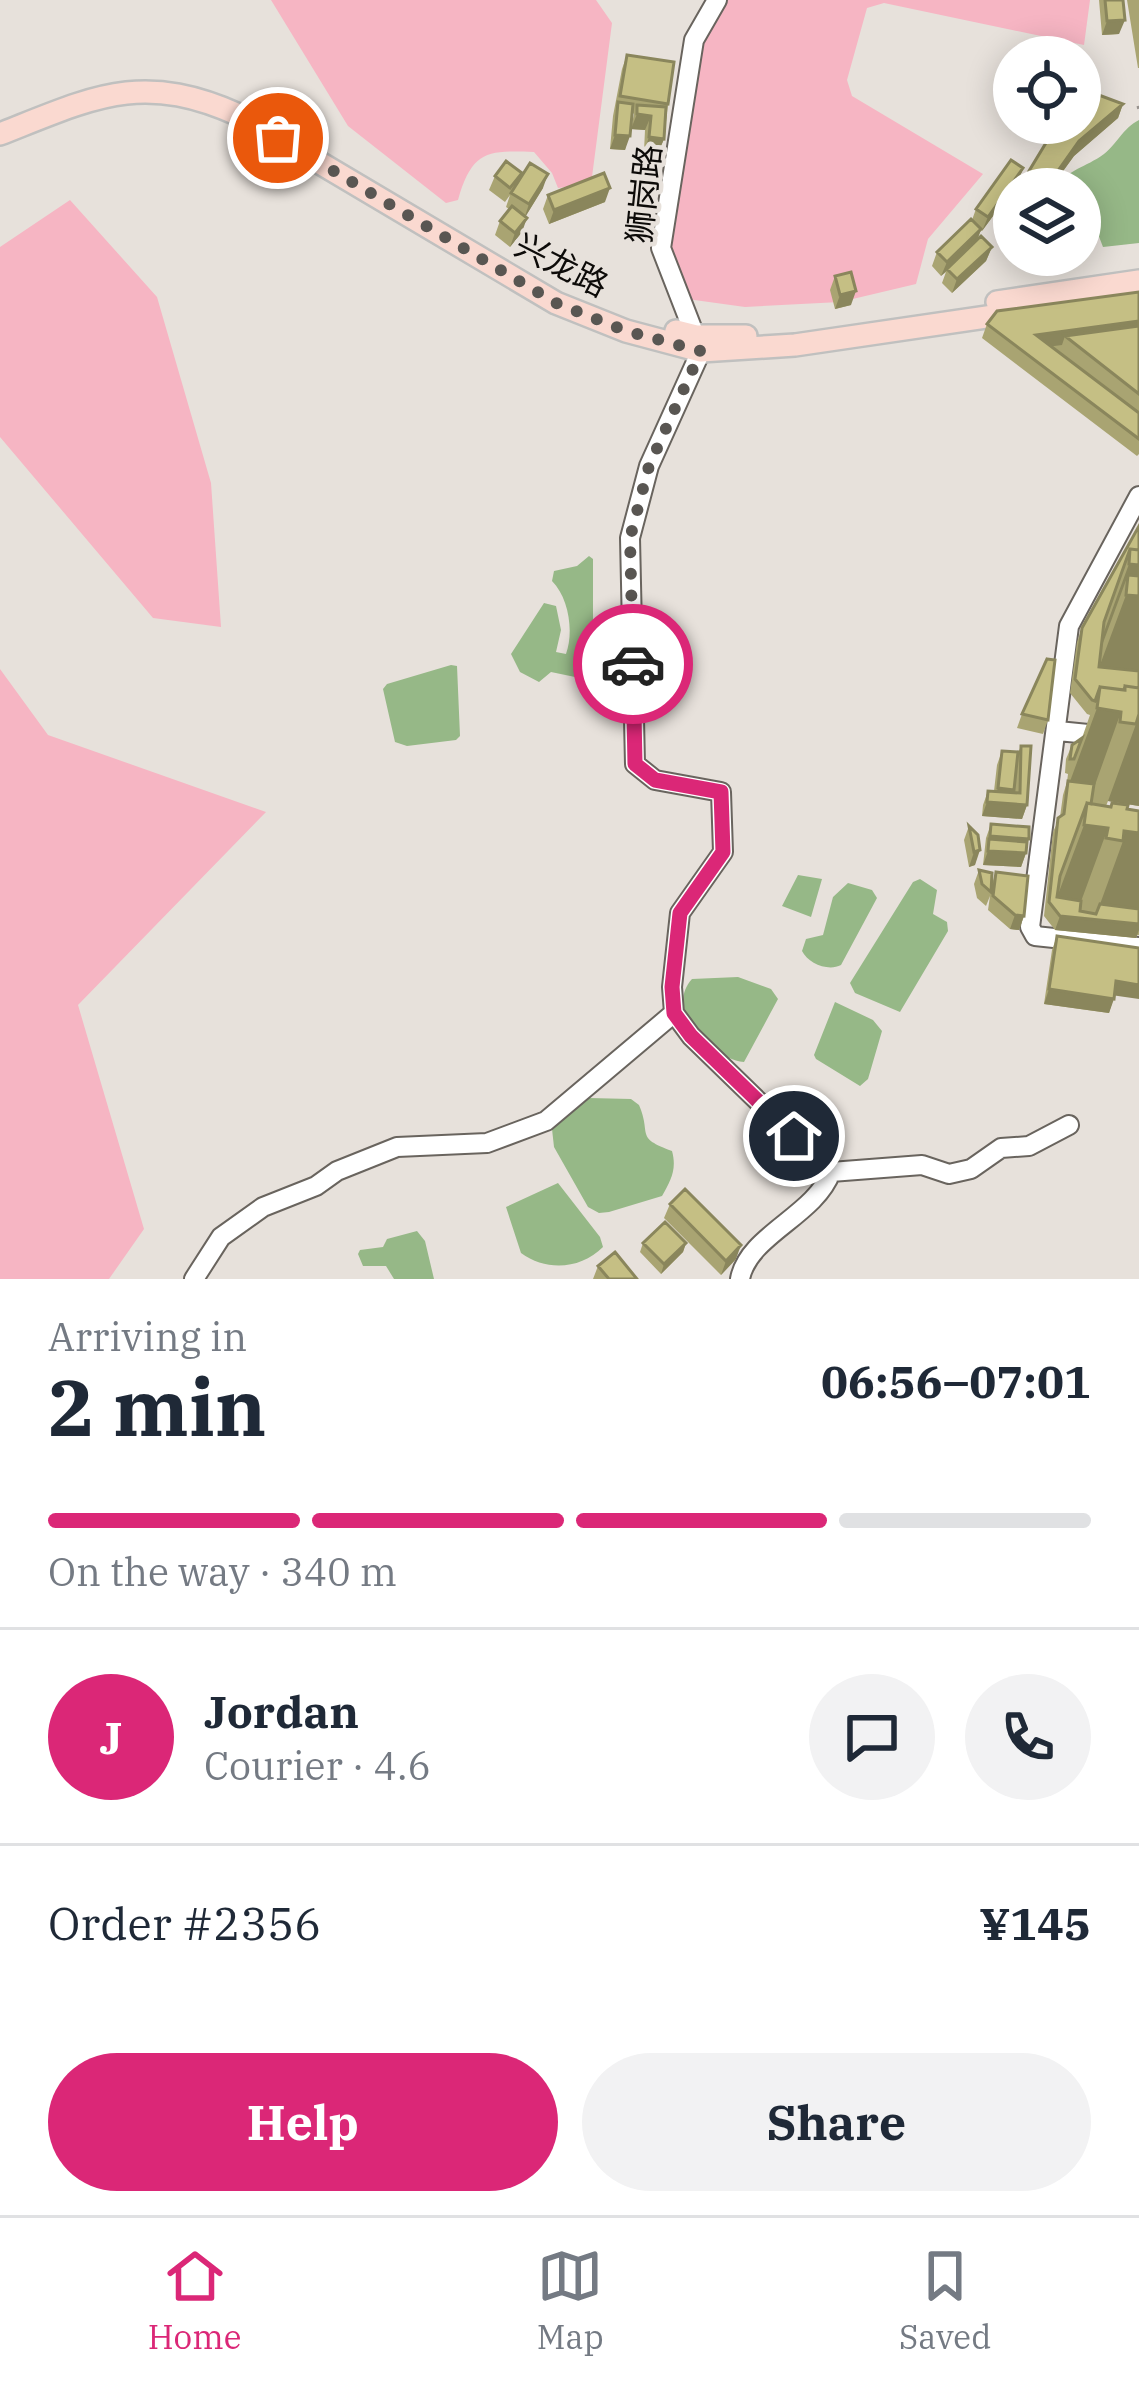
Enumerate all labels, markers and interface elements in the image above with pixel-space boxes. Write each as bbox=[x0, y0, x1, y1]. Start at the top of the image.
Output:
map controls bbox=[993, 36, 1101, 276]
button: locate bbox=[993, 36, 1101, 144]
pin bbox=[227, 87, 329, 189]
icon: bag bbox=[245, 105, 311, 171]
street label: 狮岗路 bbox=[616, 143, 670, 245]
button: layers bbox=[993, 168, 1101, 276]
street label: 兴龙路 bbox=[508, 222, 616, 306]
courier bbox=[573, 604, 693, 724]
icon: car bbox=[600, 631, 666, 697]
pin bbox=[743, 1085, 845, 1187]
icon: home bbox=[761, 1103, 827, 1169]
text: Arriving in bbox=[48, 1311, 247, 1362]
text: 06:56–07:01 bbox=[821, 1352, 1091, 1410]
text: 2 min bbox=[48, 1356, 266, 1457]
text: On the way · 340 m bbox=[48, 1546, 397, 1597]
button: chat bbox=[809, 1674, 935, 1800]
button: phone bbox=[965, 1674, 1091, 1800]
text: Jordan bbox=[204, 1682, 359, 1740]
text: J bbox=[99, 1708, 123, 1766]
text: Courier · 4.6 bbox=[204, 1740, 431, 1791]
text: Order #2356 bbox=[48, 1894, 321, 1952]
text: ¥145 bbox=[979, 1894, 1091, 1952]
button: Help bbox=[48, 2053, 558, 2191]
button: Share bbox=[582, 2053, 1091, 2191]
tab: Home bbox=[148, 2243, 241, 2358]
tab: Map bbox=[537, 2243, 604, 2358]
tab: Saved bbox=[899, 2243, 991, 2358]

